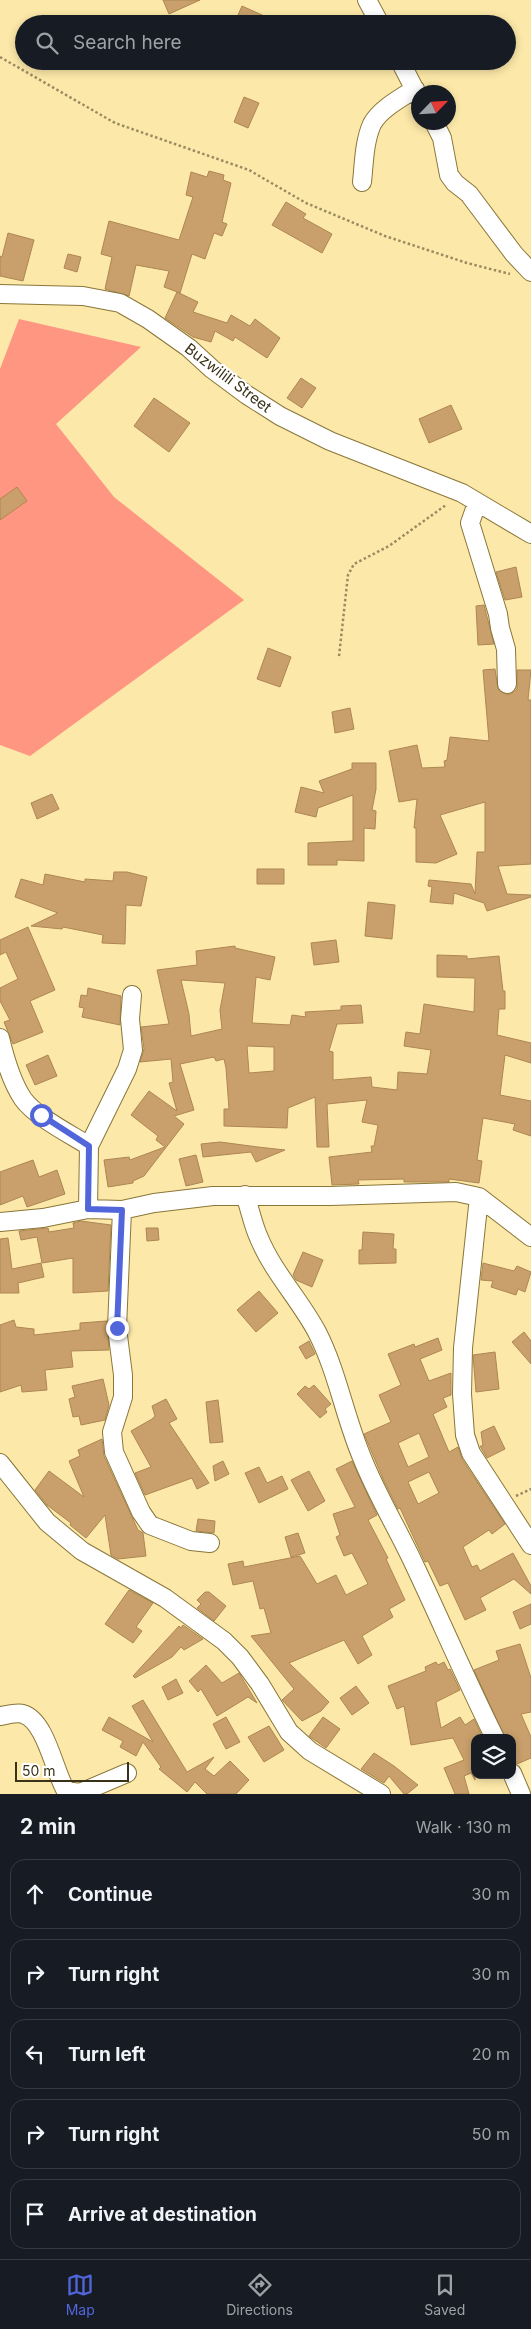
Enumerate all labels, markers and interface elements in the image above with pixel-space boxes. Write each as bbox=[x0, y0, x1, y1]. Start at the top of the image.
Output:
search box bbox=[15, 15, 516, 70]
icon: search bbox=[33, 29, 61, 57]
text: Search here bbox=[73, 31, 182, 54]
north arrow bbox=[411, 85, 456, 130]
street label: Buzwilili Street bbox=[181, 339, 276, 417]
route start bbox=[30, 1104, 53, 1127]
route end bbox=[106, 1317, 129, 1340]
map controls bbox=[471, 1734, 516, 1779]
button: layers bbox=[471, 1734, 516, 1779]
scale bar bbox=[15, 1759, 129, 1782]
text: 50 m bbox=[22, 1762, 56, 1779]
text: 2 min bbox=[20, 1814, 76, 1839]
text: Walk · 130 m bbox=[416, 1817, 511, 1837]
icon: ahead bbox=[21, 1880, 49, 1908]
text: Continue bbox=[68, 1883, 153, 1906]
text: 30 m bbox=[472, 1884, 510, 1904]
icon: right bbox=[21, 1960, 49, 1988]
text: Turn right bbox=[68, 1963, 159, 1986]
text: 30 m bbox=[472, 1964, 510, 1984]
icon: left bbox=[21, 2040, 49, 2068]
text: Turn left bbox=[68, 2043, 146, 2066]
text: 20 m bbox=[472, 2044, 510, 2064]
icon: right bbox=[21, 2120, 49, 2148]
text: Turn right bbox=[68, 2123, 159, 2146]
text: 50 m bbox=[472, 2124, 510, 2144]
icon: arrive bbox=[21, 2200, 49, 2228]
text: Arrive at destination bbox=[68, 2203, 257, 2226]
tab: Map bbox=[66, 2271, 95, 2318]
tab: Directions bbox=[226, 2271, 293, 2318]
tab: Saved bbox=[424, 2271, 465, 2318]

